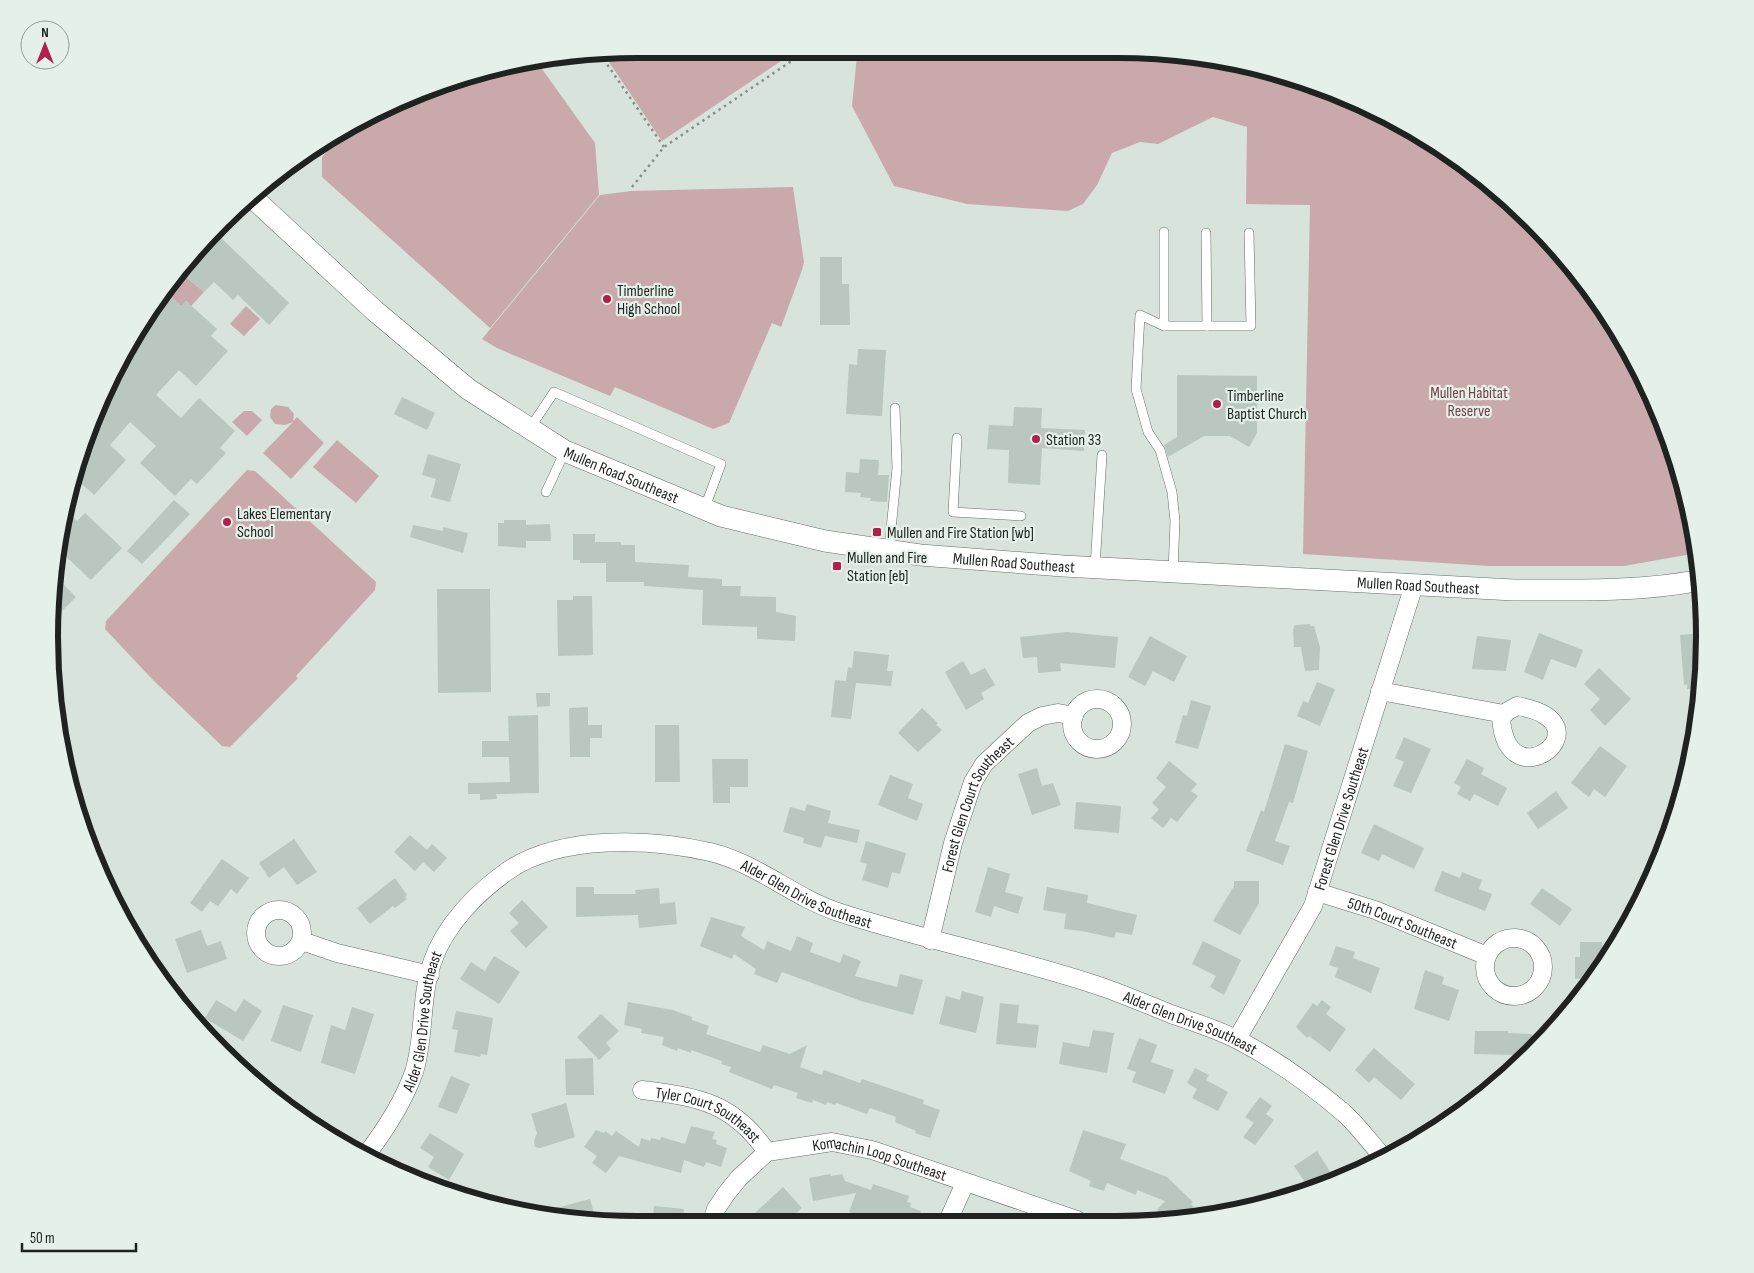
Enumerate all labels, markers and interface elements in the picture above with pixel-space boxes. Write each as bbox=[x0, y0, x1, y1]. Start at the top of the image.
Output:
north arrow bbox=[20, 20, 70, 70]
text: N bbox=[41, 24, 49, 41]
place label: Timberline High School bbox=[617, 282, 680, 319]
marker: Timberline High School bbox=[601, 293, 613, 305]
park label: Mullen Habitat Reserve bbox=[1430, 384, 1508, 421]
place label: Timberline Baptist Church bbox=[1227, 387, 1307, 424]
marker: Timberline Baptist Church bbox=[1211, 398, 1223, 410]
place label: Station 33 bbox=[1046, 431, 1101, 450]
marker: Station 33 bbox=[1030, 433, 1042, 445]
street label: Mullen Road Southeast bbox=[561, 444, 681, 508]
place label: Lakes Elementary School bbox=[237, 505, 331, 542]
marker: Lakes Elementary School bbox=[221, 516, 233, 528]
place label: Mullen and Fire Station [wb] bbox=[887, 524, 1034, 543]
marker: Mullen and Fire Station [wb] bbox=[871, 526, 883, 538]
place label: Mullen and Fire Station [eb] bbox=[847, 549, 927, 586]
street label: Mullen Road Southeast bbox=[952, 550, 1076, 578]
marker: Mullen and Fire Station [eb] bbox=[831, 560, 843, 572]
street label: Mullen Road Southeast bbox=[1357, 574, 1480, 599]
street label: Forest Glen Court Southeast bbox=[938, 733, 1019, 874]
street label: Forest Glen Drive Southeast bbox=[1311, 745, 1373, 893]
street label: Alder Glen Drive Southeast bbox=[737, 856, 874, 933]
street label: 50th Court Southeast bbox=[1345, 894, 1460, 954]
street label: Alder Glen Drive Southeast bbox=[399, 948, 447, 1096]
street label: Alder Glen Drive Southeast bbox=[1119, 987, 1260, 1060]
street label: Tyler Court Southeast bbox=[654, 1084, 764, 1147]
street label: Komachin Loop Southeast bbox=[811, 1133, 949, 1186]
scale bar bbox=[22, 1220, 136, 1252]
text: 50 m bbox=[30, 1229, 55, 1248]

